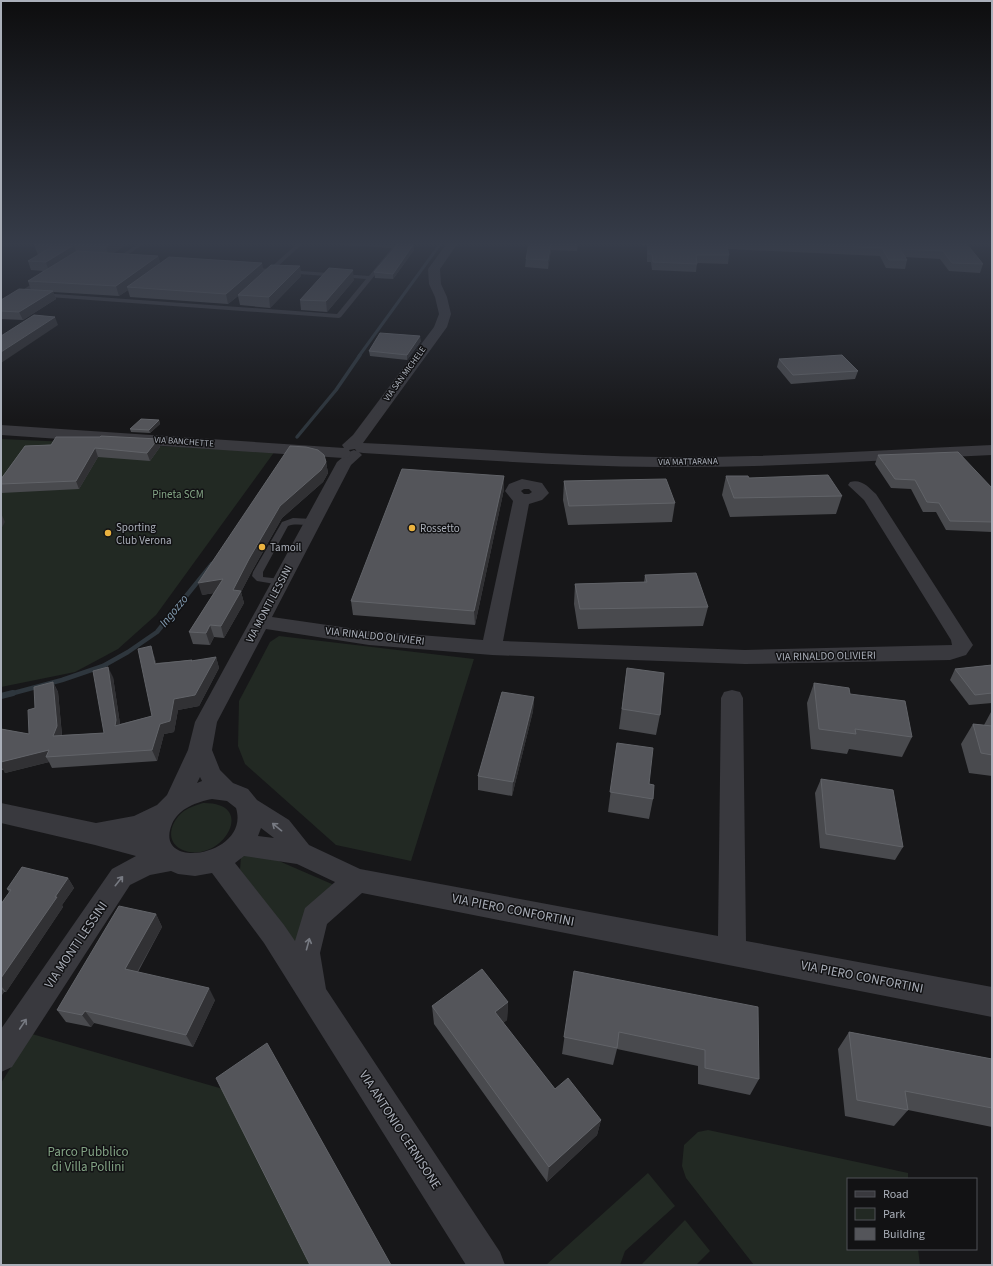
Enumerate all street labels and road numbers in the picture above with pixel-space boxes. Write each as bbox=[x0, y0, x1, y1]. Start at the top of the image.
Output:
street label: VIA SAN MICHELE bbox=[381, 344, 429, 404]
street label: VIA BANCHETTE bbox=[154, 433, 215, 451]
street label: VIA MATTARANA bbox=[658, 455, 718, 469]
street label: VIA MONTI LESSINI bbox=[242, 563, 296, 645]
street label: VIA RINALDO OLIVIERI bbox=[325, 623, 425, 649]
street label: VIA RINALDO OLIVIERI bbox=[776, 648, 876, 664]
street label: VIA PIERO CONFORTINI bbox=[450, 889, 576, 931]
street label: VIA MONTI LESSINI bbox=[40, 898, 112, 992]
street label: VIA PIERO CONFORTINI bbox=[799, 956, 925, 998]
street label: VIA ANTONIO CERNISONE bbox=[355, 1067, 445, 1193]

